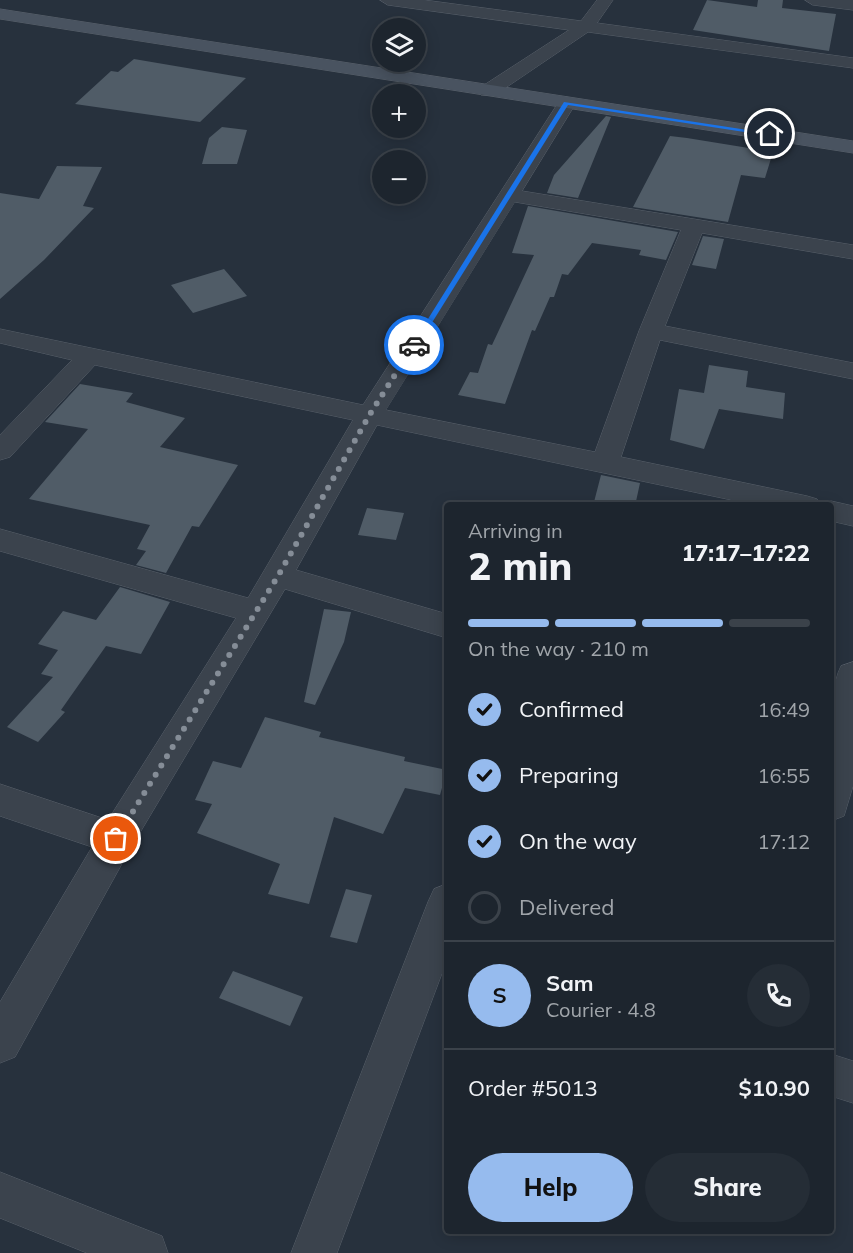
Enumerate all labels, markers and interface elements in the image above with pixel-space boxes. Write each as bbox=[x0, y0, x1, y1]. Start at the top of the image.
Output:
map controls bbox=[372, 18, 426, 204]
button: layers bbox=[372, 18, 426, 72]
button: + bbox=[372, 84, 426, 138]
pin bbox=[744, 108, 795, 159]
icon: home bbox=[753, 117, 786, 150]
button: − bbox=[372, 150, 426, 204]
courier bbox=[384, 315, 444, 375]
icon: car bbox=[398, 329, 431, 362]
text: Arriving in bbox=[468, 518, 563, 543]
text: 17:17–17:22 bbox=[682, 539, 810, 567]
text: 2 min bbox=[468, 541, 573, 590]
text: On the way · 210 m bbox=[468, 636, 649, 661]
icon: check bbox=[468, 693, 501, 726]
text: Confirmed bbox=[519, 695, 624, 723]
text: 16:49 bbox=[757, 697, 810, 722]
icon: check bbox=[468, 759, 501, 792]
text: Preparing bbox=[519, 761, 619, 789]
text: 16:55 bbox=[757, 763, 810, 788]
pin bbox=[90, 813, 141, 864]
icon: bag bbox=[99, 822, 132, 855]
icon: check bbox=[468, 825, 501, 858]
text: On the way bbox=[519, 827, 637, 855]
text: 17:12 bbox=[757, 829, 810, 854]
text: Delivered bbox=[519, 893, 614, 921]
button: phone bbox=[747, 964, 810, 1027]
text: Sam bbox=[546, 969, 594, 997]
text: S bbox=[492, 981, 507, 1009]
text: Courier · 4.8 bbox=[546, 997, 656, 1022]
text: Order #5013 bbox=[468, 1074, 598, 1102]
text: $10.90 bbox=[739, 1074, 810, 1102]
button: Help bbox=[468, 1153, 633, 1222]
button: Share bbox=[645, 1153, 810, 1222]

